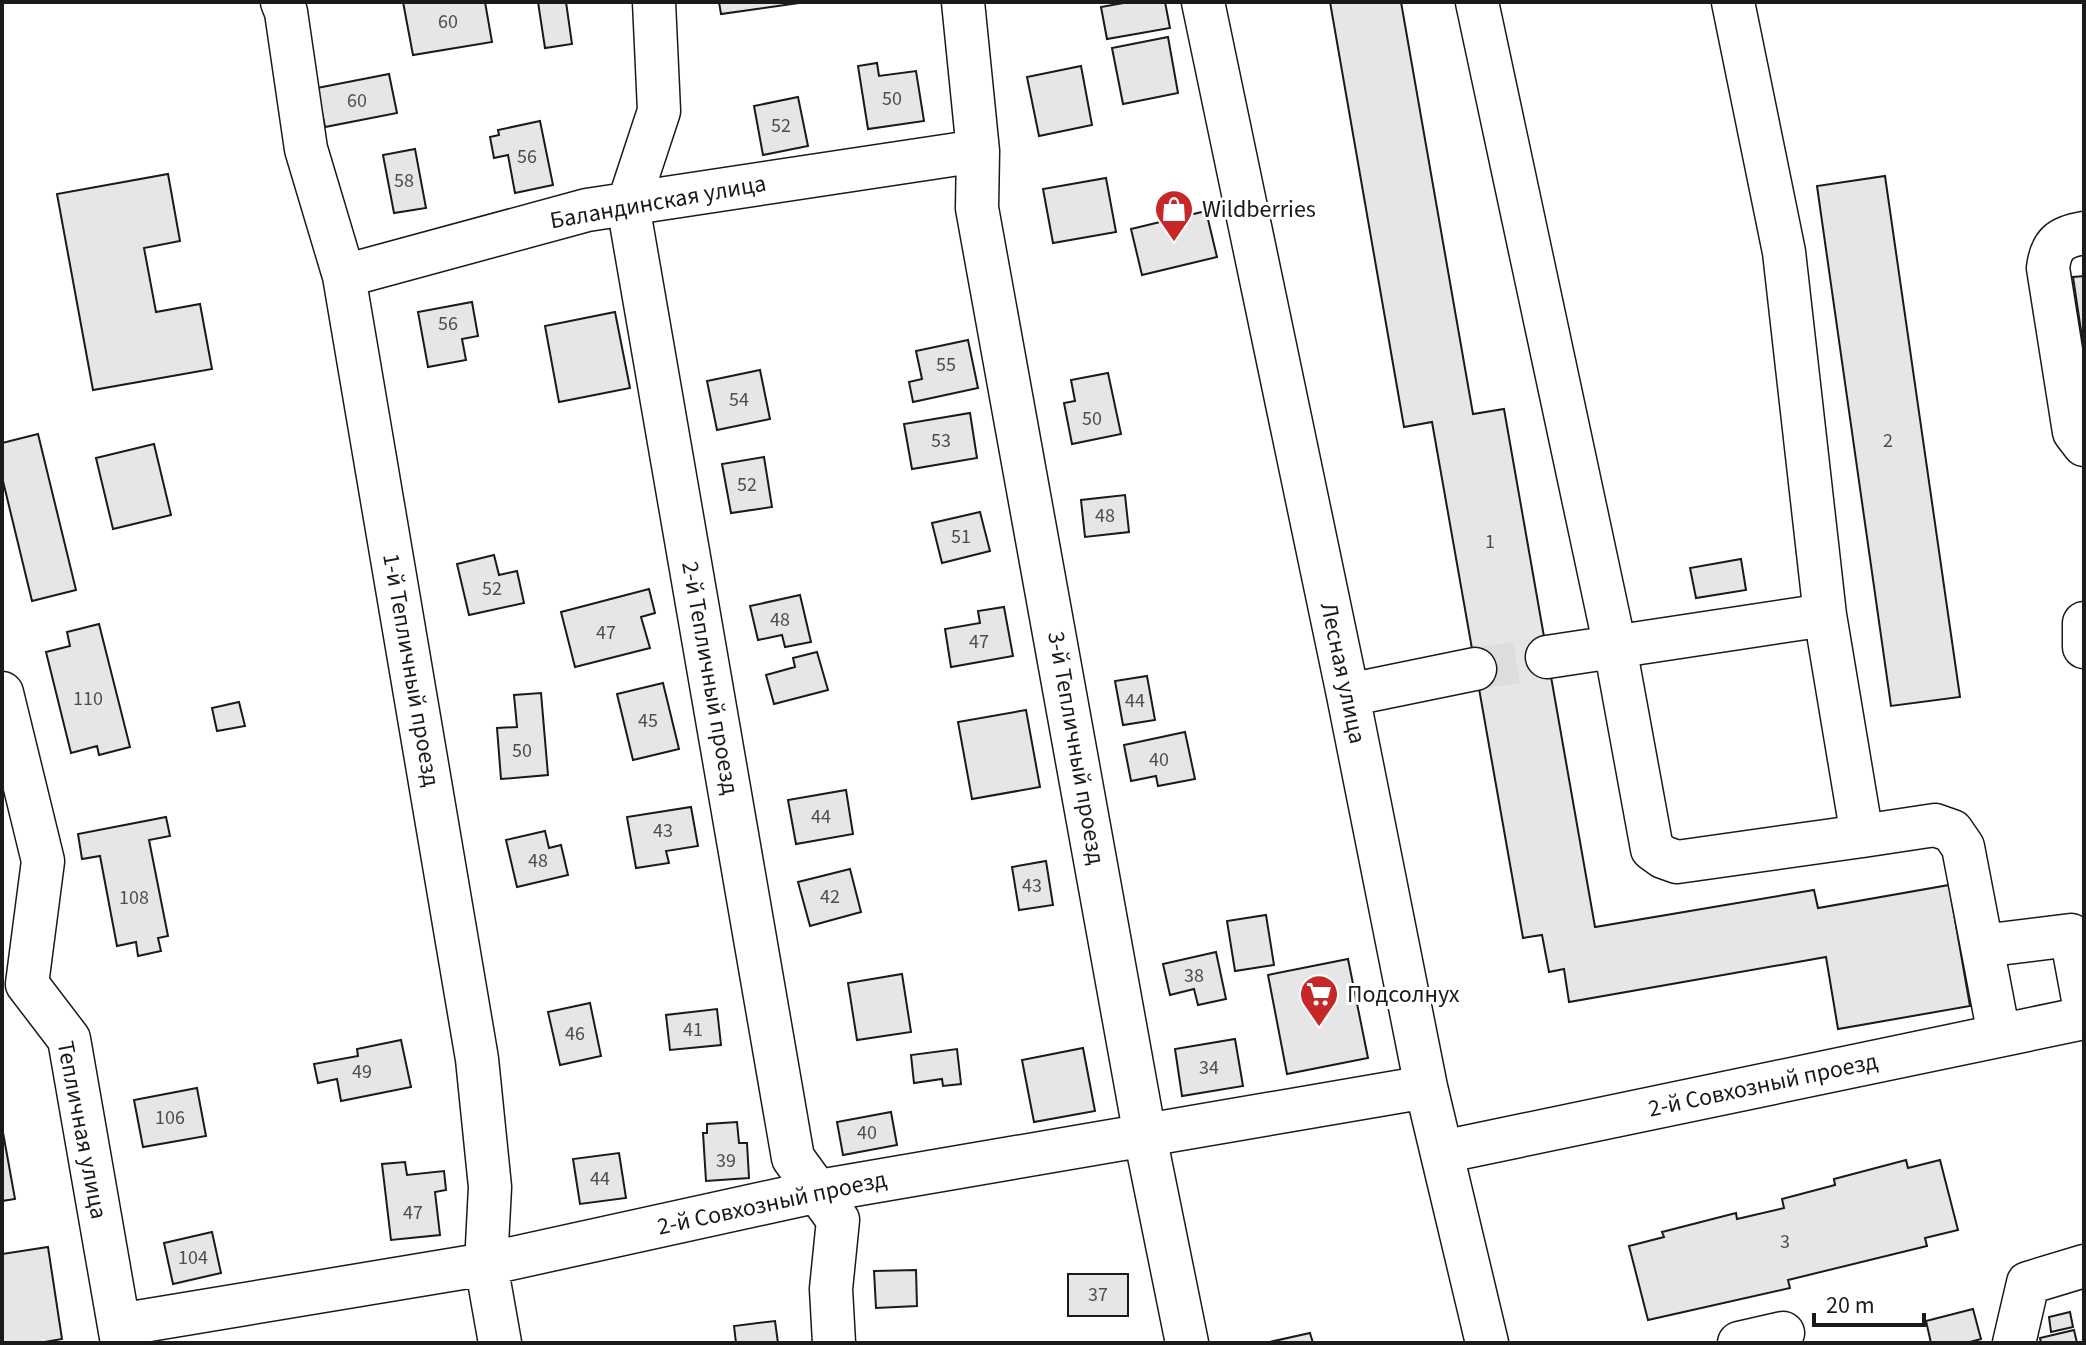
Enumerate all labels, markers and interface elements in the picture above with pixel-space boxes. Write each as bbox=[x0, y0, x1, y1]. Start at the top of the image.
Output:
house number: 60 bbox=[438, 8, 458, 36]
house number: 50 bbox=[882, 85, 902, 113]
house number: 60 bbox=[347, 87, 367, 115]
house number: 52 bbox=[771, 112, 791, 140]
house number: 56 bbox=[517, 143, 537, 171]
street label: Баландинская улица bbox=[547, 166, 769, 238]
house number: 58 bbox=[394, 167, 414, 195]
shop icon: Wildberries bbox=[1153, 188, 1195, 243]
place label: Wildberries bbox=[1202, 192, 1316, 227]
house number: 56 bbox=[438, 310, 458, 338]
house number: 55 bbox=[936, 351, 956, 379]
house number: 54 bbox=[729, 386, 749, 414]
house number: 50 bbox=[1082, 405, 1102, 433]
house number: 53 bbox=[931, 427, 951, 455]
house number: 2 bbox=[1883, 427, 1893, 455]
house number: 52 bbox=[737, 471, 757, 499]
house number: 48 bbox=[1095, 502, 1115, 530]
house number: 51 bbox=[951, 523, 971, 551]
house number: 1 bbox=[1485, 528, 1495, 556]
street label: 1-й Тепличный проезд bbox=[373, 551, 449, 789]
street label: 2-й Тепличный проезд bbox=[672, 559, 748, 797]
house number: 52 bbox=[482, 575, 502, 603]
street label: Лесная улица bbox=[1311, 599, 1375, 747]
house number: 48 bbox=[770, 606, 790, 634]
house number: 47 bbox=[596, 619, 616, 647]
house number: 47 bbox=[969, 628, 989, 656]
street label: 3-й Тепличный проезд bbox=[1038, 629, 1114, 867]
house number: 110 bbox=[73, 685, 103, 713]
house number: 44 bbox=[1125, 687, 1145, 715]
house number: 45 bbox=[638, 707, 658, 735]
house number: 50 bbox=[512, 737, 532, 765]
house number: 40 bbox=[1149, 746, 1169, 774]
house number: 44 bbox=[811, 803, 831, 831]
house number: 43 bbox=[653, 817, 673, 845]
house number: 48 bbox=[528, 847, 548, 875]
house number: 43 bbox=[1022, 872, 1042, 900]
house number: 42 bbox=[820, 883, 840, 911]
house number: 108 bbox=[119, 884, 149, 912]
house number: 38 bbox=[1184, 962, 1204, 990]
supermarket icon: Подсолнух bbox=[1298, 973, 1340, 1028]
place label: Подсолнух bbox=[1347, 977, 1460, 1012]
house number: 41 bbox=[683, 1016, 703, 1044]
house number: 46 bbox=[565, 1020, 585, 1048]
street label: Тепличная улица bbox=[48, 1038, 116, 1222]
street label: 2-й Совхозный проезд bbox=[1645, 1044, 1881, 1126]
house number: 34 bbox=[1199, 1054, 1219, 1082]
house number: 49 bbox=[352, 1058, 372, 1086]
house number: 106 bbox=[155, 1104, 185, 1132]
house number: 40 bbox=[857, 1119, 877, 1147]
house number: 39 bbox=[716, 1147, 736, 1175]
street label: 2-й Совхозный проезд bbox=[654, 1162, 890, 1244]
house number: 44 bbox=[590, 1165, 610, 1193]
house number: 47 bbox=[403, 1199, 423, 1227]
house number: 3 bbox=[1780, 1228, 1790, 1256]
house number: 104 bbox=[178, 1244, 208, 1272]
scale bar bbox=[1814, 1277, 1924, 1327]
house number: 37 bbox=[1088, 1281, 1108, 1309]
text: 20 m bbox=[1826, 1288, 1875, 1323]

